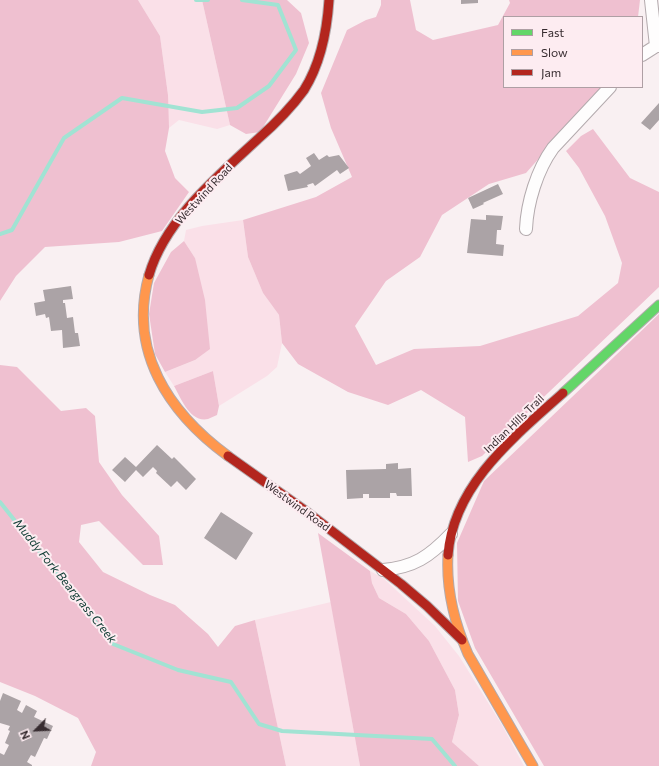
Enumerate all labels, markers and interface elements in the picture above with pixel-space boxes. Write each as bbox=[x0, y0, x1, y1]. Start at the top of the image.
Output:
legend bbox=[503, 16, 643, 88]
text: Fast bbox=[541, 25, 564, 39]
text: Slow bbox=[541, 45, 568, 59]
text: Jam bbox=[541, 65, 561, 79]
street label: Westwind Road bbox=[173, 161, 235, 227]
street label: Indian Hills Trail bbox=[481, 392, 547, 456]
street label: Westwind Road bbox=[262, 478, 332, 534]
water label: Muddy Fork Beargrass Creek bbox=[10, 516, 120, 646]
north arrow bbox=[16, 710, 56, 750]
text: N bbox=[17, 729, 32, 742]

